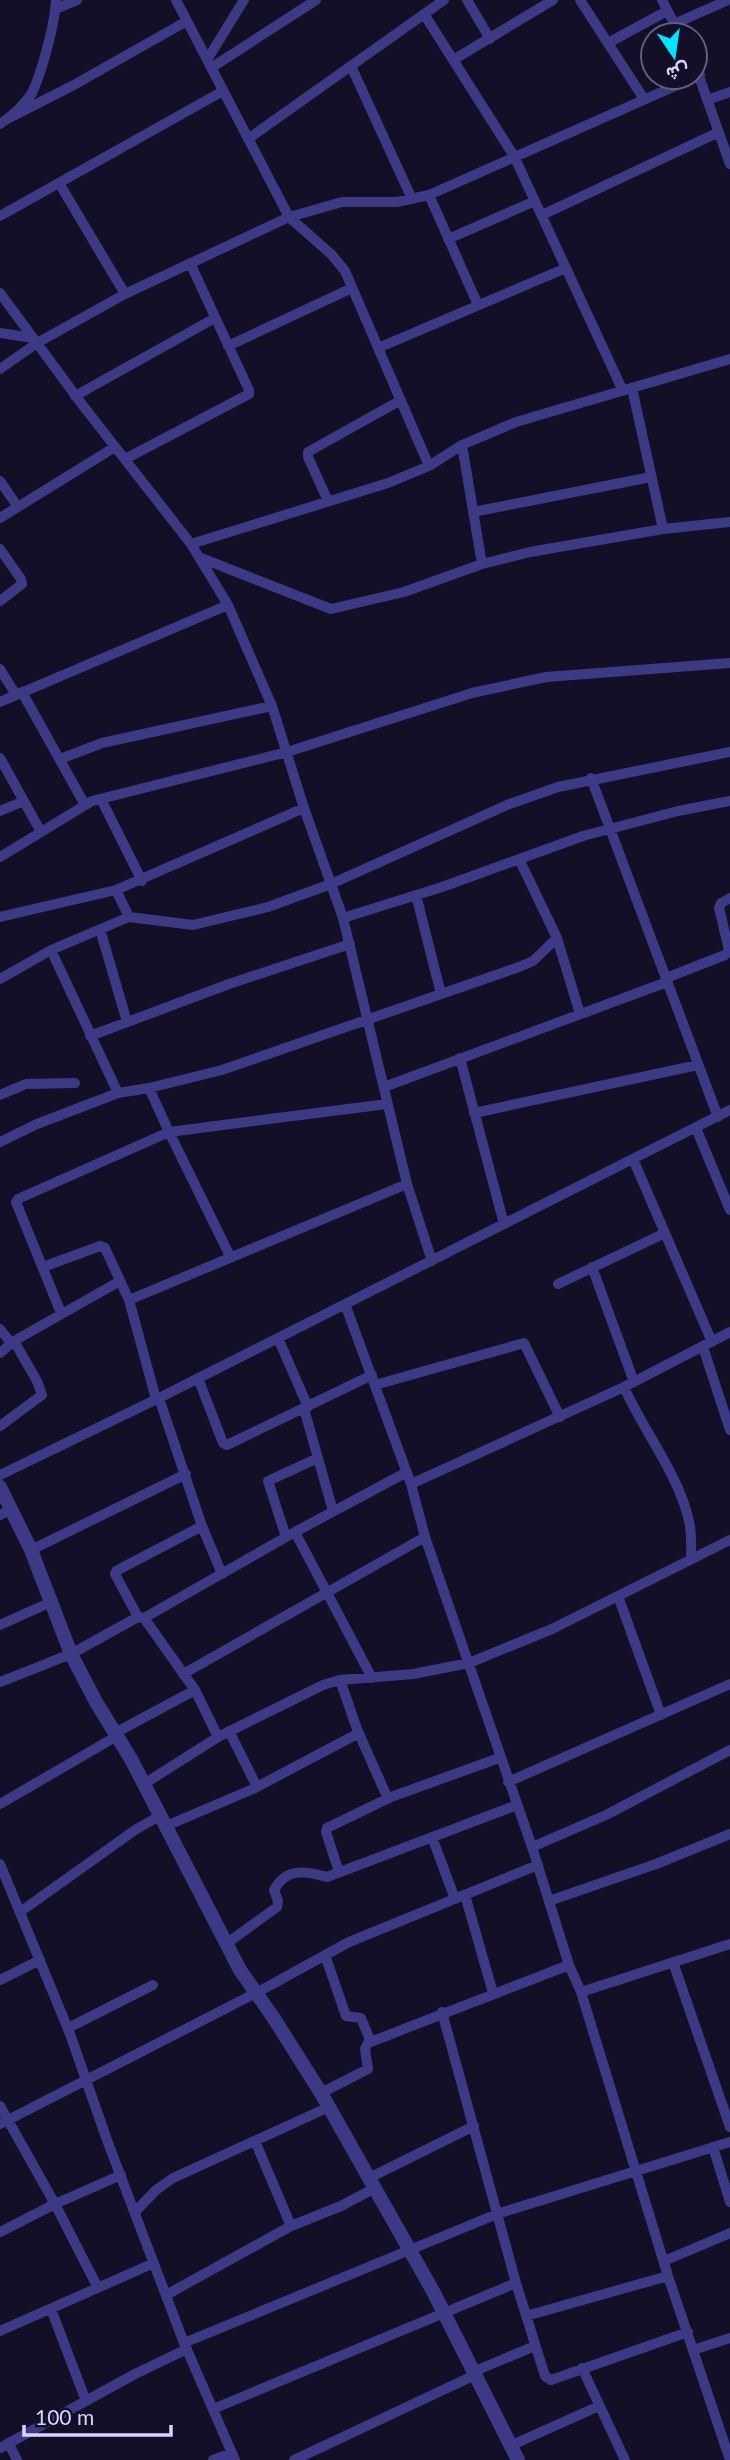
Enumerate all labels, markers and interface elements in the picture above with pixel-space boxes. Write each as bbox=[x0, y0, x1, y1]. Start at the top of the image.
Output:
north arrow bbox=[639, 21, 709, 91]
text: ش bbox=[664, 58, 692, 87]
scale bar bbox=[24, 2394, 172, 2438]
text: 100 m bbox=[35, 2404, 94, 2429]

